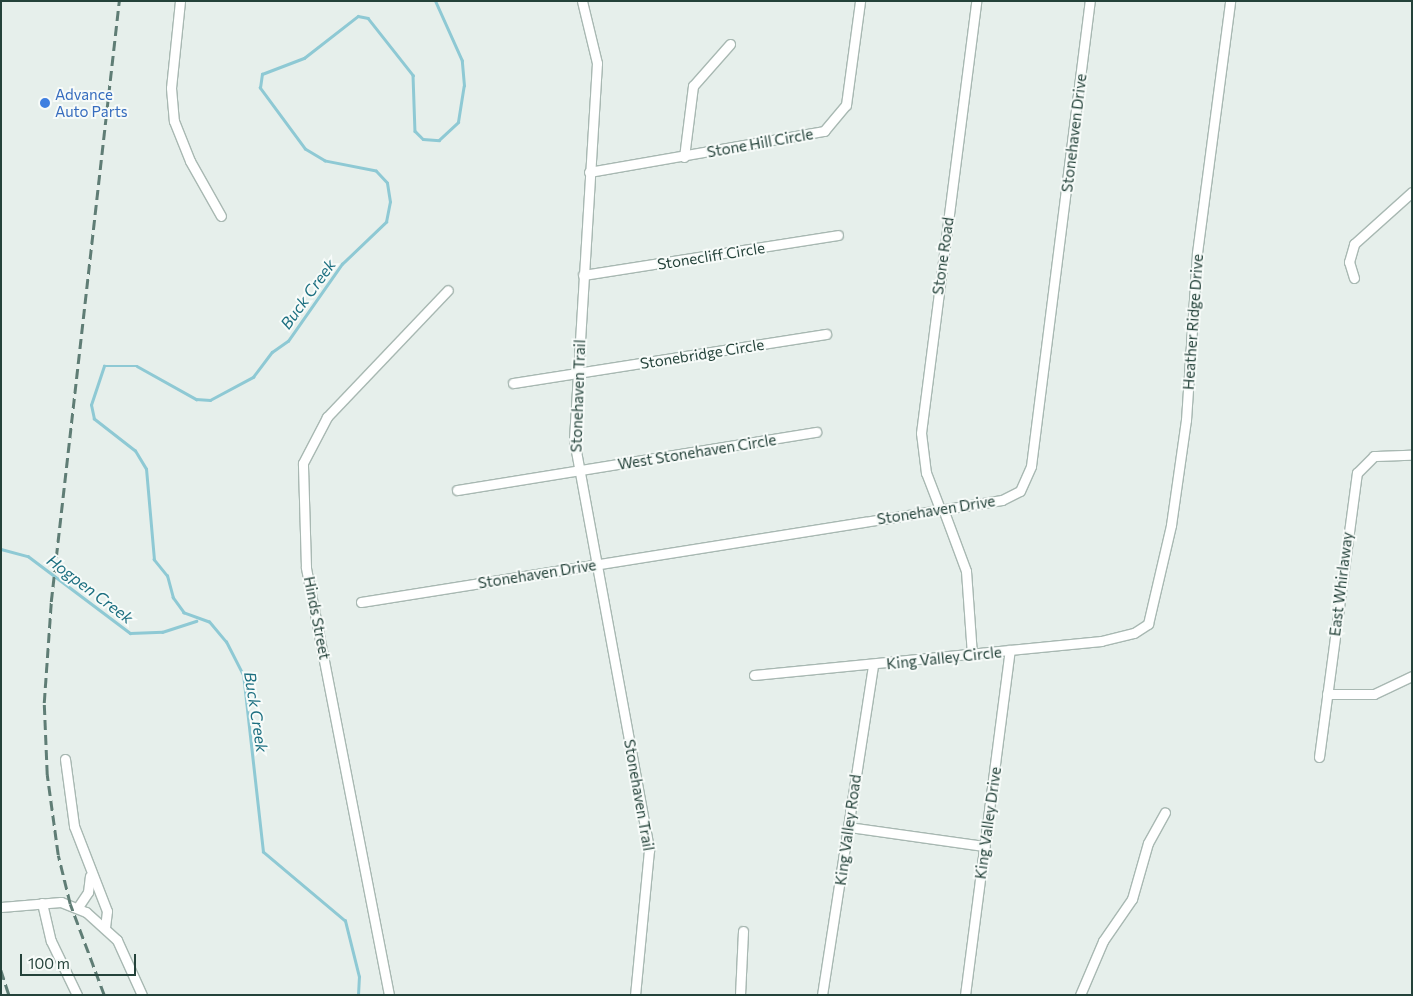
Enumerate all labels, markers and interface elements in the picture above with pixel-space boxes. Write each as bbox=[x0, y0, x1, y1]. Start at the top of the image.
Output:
street label: Stonehaven Drive bbox=[1058, 73, 1090, 193]
place label: Advance Auto Parts bbox=[55, 85, 128, 120]
marker: Advance Auto Parts bbox=[39, 97, 51, 109]
street label: Stone Hill Circle bbox=[705, 125, 815, 161]
street label: Stone Road bbox=[929, 216, 957, 296]
street label: Stonecliff Circle bbox=[656, 239, 766, 273]
street label: Heather Ridge Drive bbox=[1179, 253, 1207, 391]
water label: Buck Creek bbox=[276, 255, 340, 333]
street label: Stonebridge Circle bbox=[639, 335, 765, 373]
street label: Stonehaven Trail bbox=[567, 339, 589, 453]
street label: West Stonehaven Circle bbox=[616, 431, 778, 473]
street label: Stonehaven Drive bbox=[876, 492, 996, 528]
street label: East Whirlaway bbox=[1326, 531, 1356, 637]
water label: Hogpen Creek bbox=[43, 550, 137, 628]
street label: Stonehaven Drive bbox=[477, 556, 597, 592]
street label: Hinds Street bbox=[300, 575, 334, 661]
street label: King Valley Circle bbox=[885, 643, 1003, 673]
water label: Buck Creek bbox=[240, 670, 272, 754]
street label: Stonehaven Trail bbox=[620, 738, 658, 852]
street label: King Valley Drive bbox=[971, 766, 1005, 880]
street label: King Valley Road bbox=[831, 773, 865, 887]
scale bar bbox=[22, 944, 139, 976]
text: 100 m bbox=[28, 954, 70, 972]

